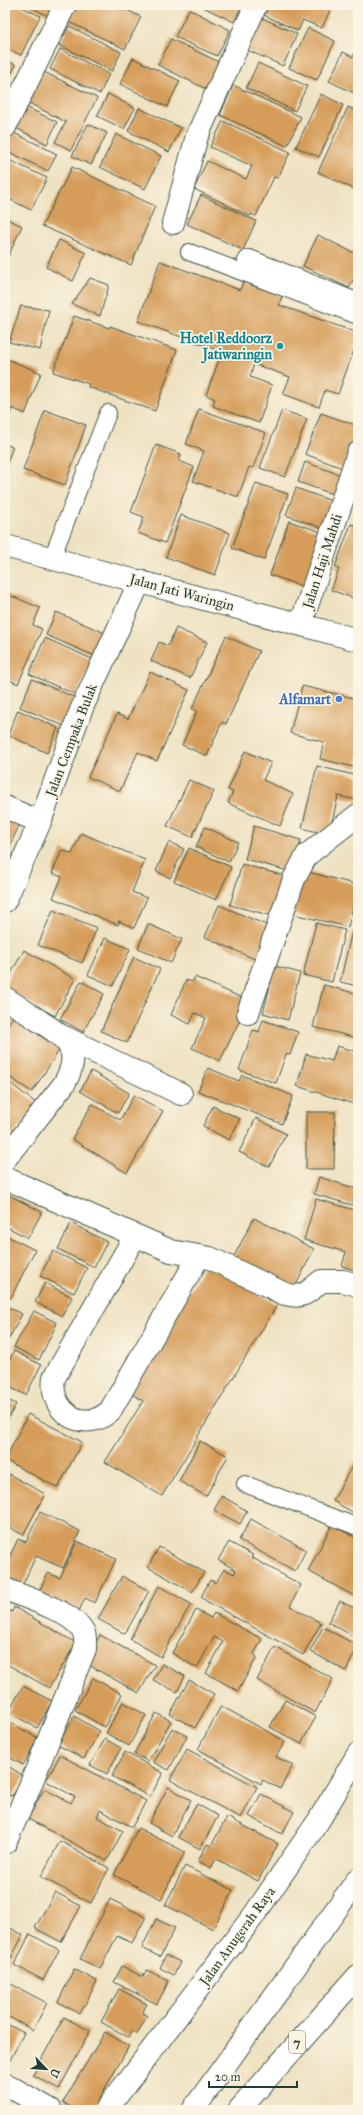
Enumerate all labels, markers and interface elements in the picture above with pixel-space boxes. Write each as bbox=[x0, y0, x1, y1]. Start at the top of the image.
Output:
place label: Hotel Reddoorz Jatiwaringin bbox=[180, 330, 273, 364]
marker: Hotel Reddoorz Jatiwaringin bbox=[275, 341, 285, 351]
street label: Jalan Haji Mahdi bbox=[299, 511, 347, 613]
street label: Jalan Jati Waringin bbox=[125, 570, 237, 616]
street label: Jalan Cempaka Bulak bbox=[41, 681, 102, 801]
place label: Alfamart bbox=[278, 691, 331, 708]
marker: Alfamart bbox=[334, 694, 344, 704]
street label: Jalan Anugerah Raya bbox=[195, 1883, 280, 1991]
road number: 7 bbox=[289, 2031, 305, 2053]
north arrow bbox=[26, 2049, 66, 2089]
scale bar bbox=[209, 2063, 297, 2089]
text: U bbox=[47, 2066, 62, 2080]
text: 20 m bbox=[215, 2070, 241, 2084]

